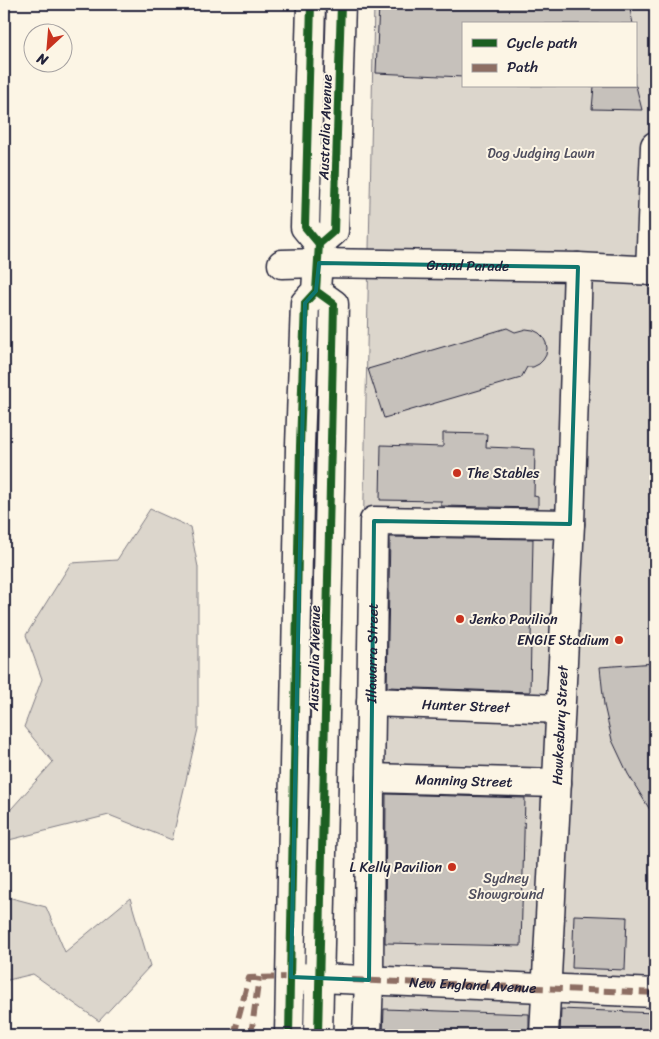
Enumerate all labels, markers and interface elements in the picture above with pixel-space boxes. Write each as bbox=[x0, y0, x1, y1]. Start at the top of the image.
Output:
north arrow bbox=[22, 22, 72, 72]
legend bbox=[462, 22, 636, 88]
text: Cycle path bbox=[507, 30, 578, 56]
text: N bbox=[32, 46, 53, 73]
text: Path bbox=[507, 54, 538, 80]
street label: Australia Avenue bbox=[311, 74, 340, 181]
park label: Dog Judging Lawn bbox=[487, 141, 595, 166]
street label: Grand Parade bbox=[426, 253, 510, 279]
place label: The Stables bbox=[467, 461, 540, 486]
marker: The Stables bbox=[451, 467, 463, 479]
street label: Illawarra Street bbox=[359, 603, 386, 704]
street label: Australia Avenue bbox=[301, 605, 328, 712]
place label: Jenko Pavilion bbox=[469, 607, 558, 632]
marker: Jenko Pavilion bbox=[454, 613, 466, 625]
place label: ENGIE Stadium bbox=[517, 628, 609, 653]
marker: ENGIE Stadium bbox=[613, 634, 625, 646]
street label: Hawkesbury Street bbox=[545, 664, 576, 786]
street label: Hunter Street bbox=[421, 692, 512, 720]
street label: Manning Street bbox=[415, 767, 513, 795]
place label: L Kelly Pavilion bbox=[349, 855, 442, 880]
marker: L Kelly Pavilion bbox=[446, 861, 458, 873]
park label: Sydney Showground bbox=[468, 866, 545, 907]
street label: New England Avenue bbox=[409, 970, 537, 1001]

